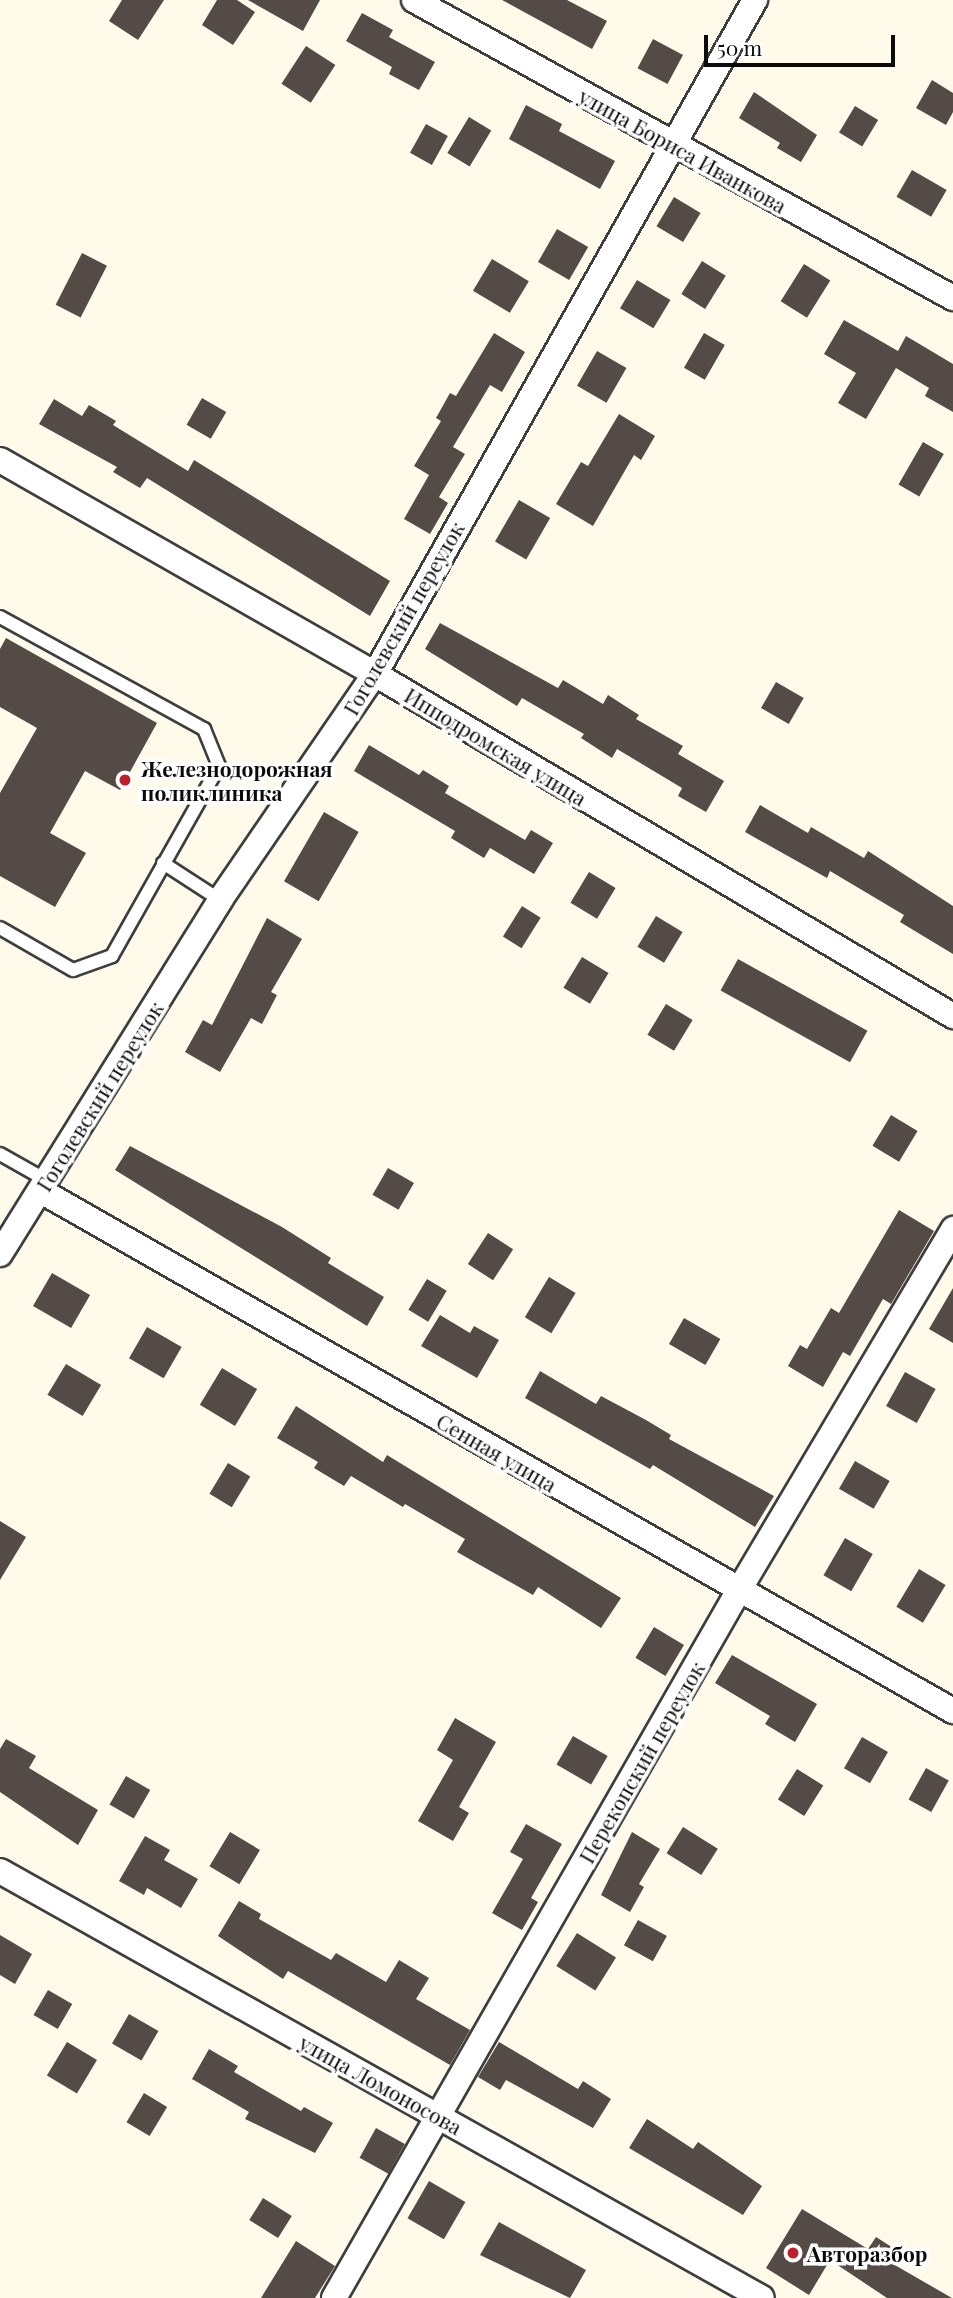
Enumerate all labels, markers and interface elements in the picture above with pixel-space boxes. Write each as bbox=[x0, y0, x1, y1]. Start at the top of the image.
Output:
scale bar bbox=[708, 21, 899, 65]
text: 50 m bbox=[717, 33, 762, 61]
street label: улица Бориса Иванкова bbox=[575, 82, 791, 218]
street label: Гоголевский переулок bbox=[337, 517, 469, 719]
street label: Ипподромская улица bbox=[400, 682, 592, 810]
place label: Железнодорожная поликлиника bbox=[141, 755, 333, 805]
marker: Железнодорожная поликлиника bbox=[115, 770, 135, 790]
street label: Гоголевский переулок bbox=[30, 997, 168, 1195]
street label: Сенная улица bbox=[433, 1407, 561, 1497]
street label: Перекопский переулок bbox=[573, 1657, 709, 1867]
street label: улица Ломоносова bbox=[295, 2029, 467, 2139]
place label: Авторазбор bbox=[807, 2240, 927, 2266]
marker: Авторазбор bbox=[785, 2245, 801, 2261]

